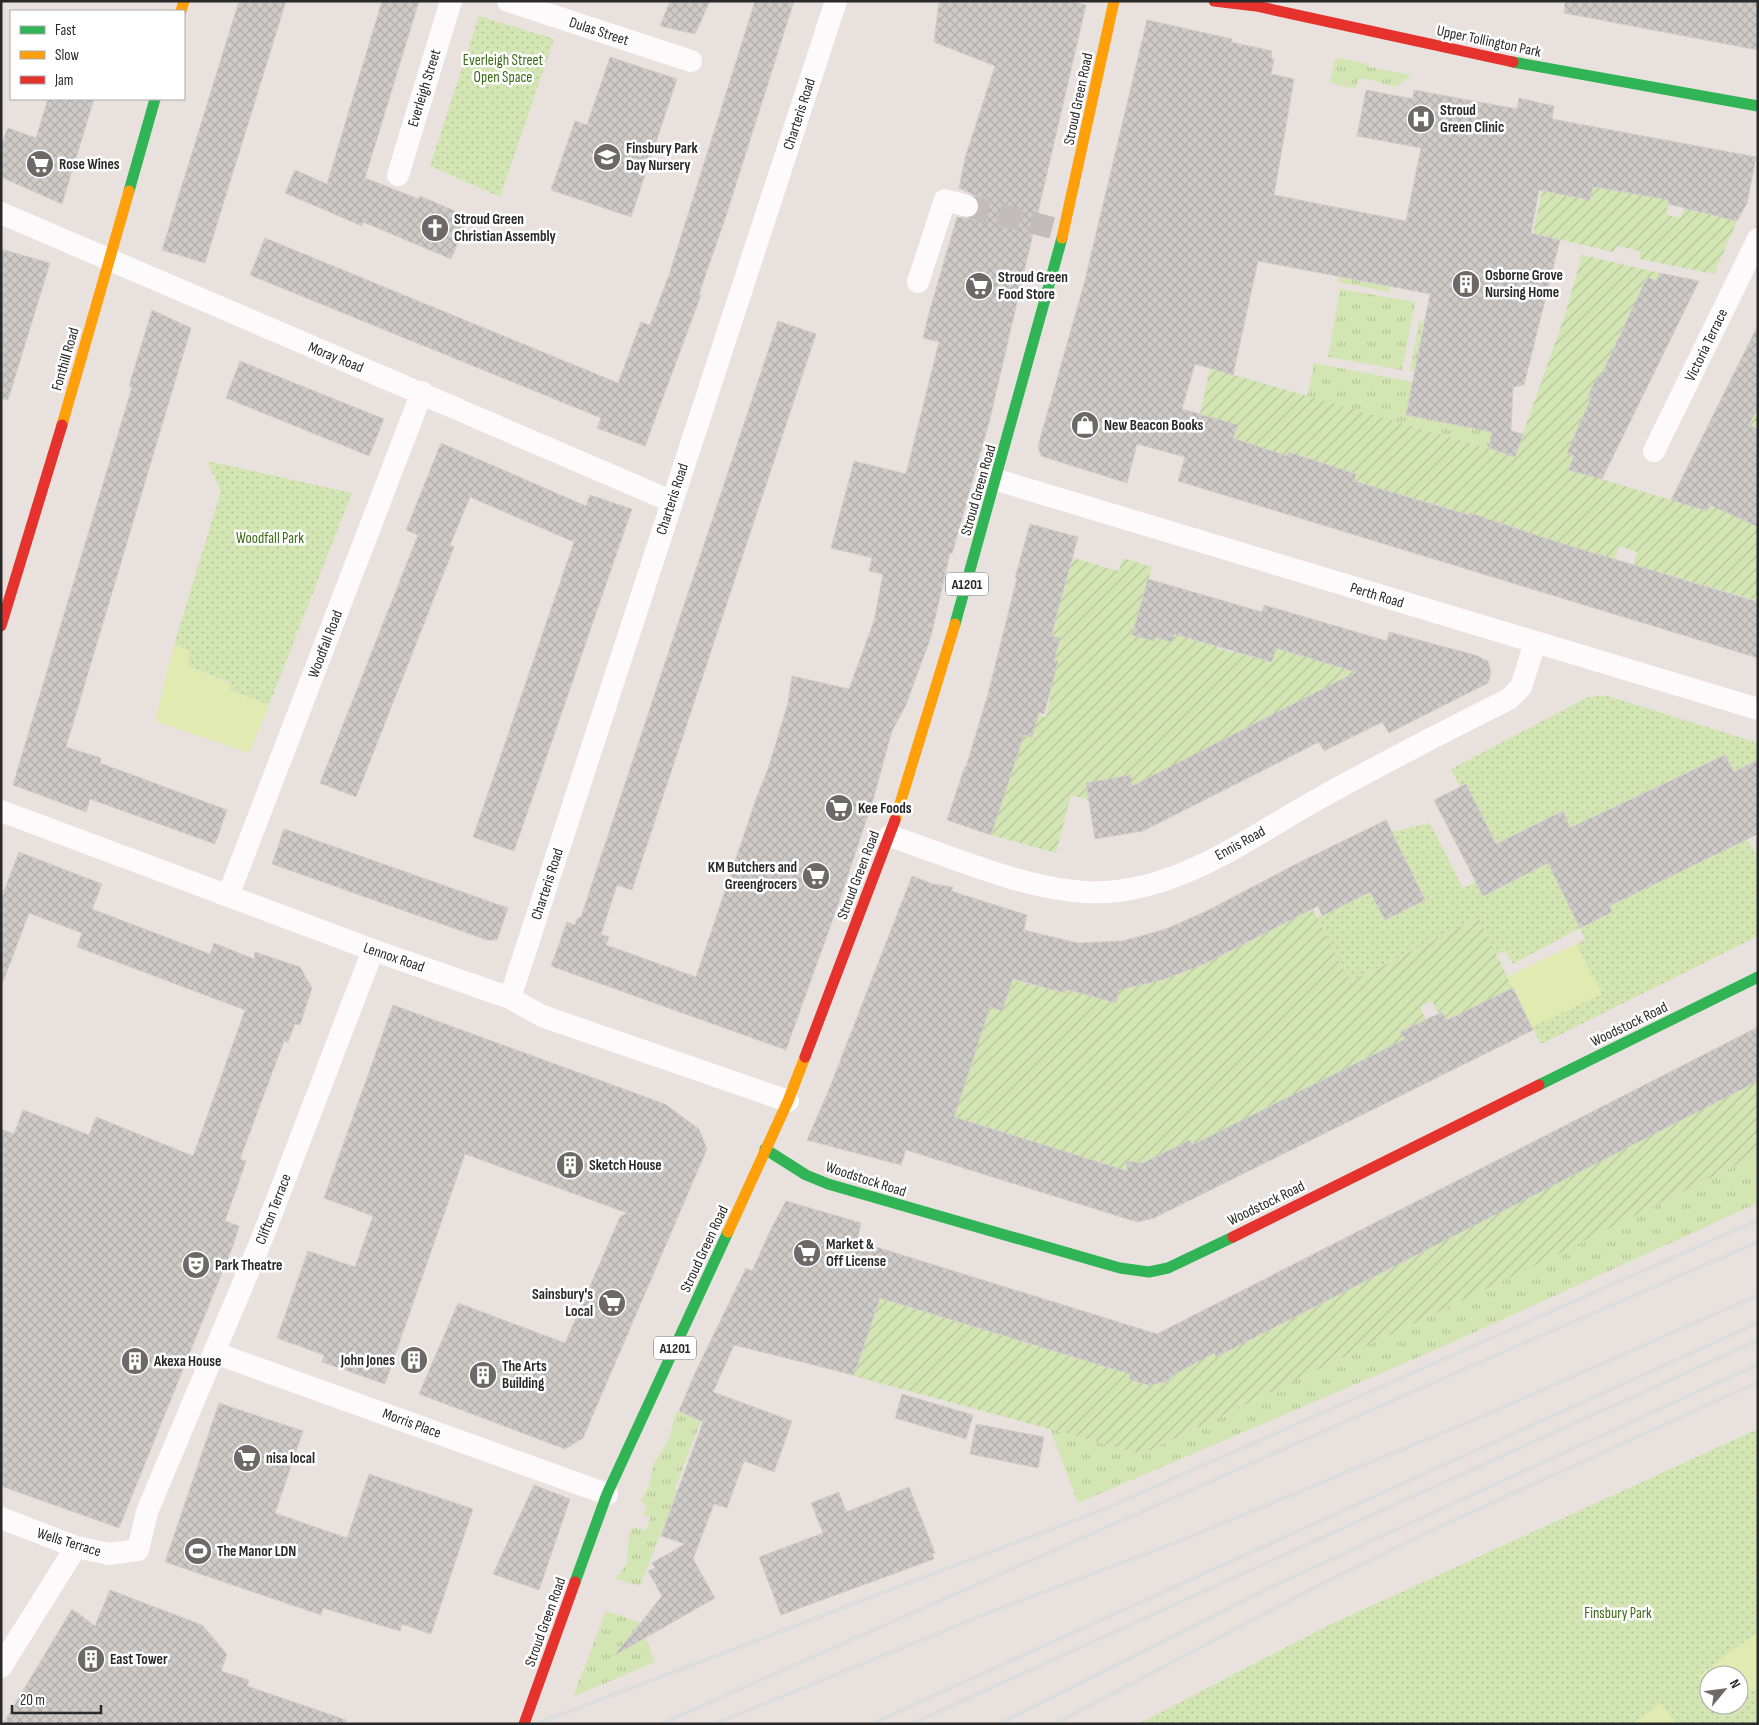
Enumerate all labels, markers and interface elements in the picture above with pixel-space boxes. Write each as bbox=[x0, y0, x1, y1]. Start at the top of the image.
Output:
legend bbox=[10, 10, 185, 100]
street label: Dulas Street bbox=[567, 13, 631, 50]
text: Fast bbox=[55, 21, 77, 40]
street label: Upper Tollington Park bbox=[1435, 21, 1543, 62]
text: Slow bbox=[55, 46, 79, 65]
street label: Everleigh Street bbox=[404, 47, 445, 129]
park label: Everleigh Street Open Space bbox=[463, 51, 544, 87]
street label: Stroud Green Road bbox=[1059, 51, 1098, 147]
text: Jam bbox=[54, 71, 73, 90]
street label: Charteris Road bbox=[779, 76, 820, 152]
place label: Stroud Green Clinic bbox=[1440, 101, 1504, 137]
hospital icon: Stroud Green Clinic bbox=[1406, 104, 1436, 134]
place label: Finsbury Park Day Nursery bbox=[626, 139, 699, 175]
school or university icon: Finsbury Park Day Nursery bbox=[592, 142, 622, 172]
supermarket icon: Rose Wines bbox=[25, 149, 55, 179]
place label: Rose Wines bbox=[59, 155, 120, 174]
place label: Stroud Green Christian Assembly bbox=[454, 210, 556, 246]
church icon: Stroud Green Christian Assembly bbox=[420, 213, 450, 243]
place label: Osborne Grove Nursing Home bbox=[1485, 266, 1563, 302]
place label: Stroud Green Food Store bbox=[998, 268, 1068, 304]
building icon: Osborne Grove Nursing Home bbox=[1451, 269, 1481, 299]
supermarket icon: Stroud Green Food Store bbox=[964, 271, 994, 301]
street label: Victoria Terrace bbox=[1681, 306, 1732, 385]
street label: Fonthill Road bbox=[47, 325, 84, 393]
street label: Moray Road bbox=[305, 338, 366, 377]
shop icon: New Beacon Books bbox=[1070, 410, 1100, 440]
place label: New Beacon Books bbox=[1104, 416, 1204, 435]
street label: Stroud Green Road bbox=[956, 443, 1001, 538]
street label: Charteris Road bbox=[652, 461, 693, 537]
park label: Woodfall Park bbox=[236, 529, 304, 548]
road number: A1201 bbox=[946, 572, 988, 596]
street label: Perth Road bbox=[1348, 578, 1406, 613]
street label: Woodfall Road bbox=[304, 608, 347, 681]
supermarket icon: Kee Foods bbox=[824, 793, 854, 823]
place label: Kee Foods bbox=[858, 799, 912, 818]
street label: Ennis Road bbox=[1212, 822, 1269, 865]
street label: Stroud Green Road bbox=[833, 828, 884, 922]
street label: Charteris Road bbox=[527, 846, 568, 922]
place label: KM Butchers and Greengrocers bbox=[708, 858, 797, 894]
supermarket icon: KM Butchers and Greengrocers bbox=[801, 861, 831, 891]
street label: Lennox Road bbox=[361, 938, 427, 977]
street label: Woodstock Road bbox=[1588, 998, 1671, 1051]
building icon: Sketch House bbox=[555, 1150, 585, 1180]
place label: Sketch House bbox=[589, 1156, 662, 1175]
street label: Woodstock Road bbox=[823, 1158, 908, 1201]
street label: Clifton Terrace bbox=[251, 1171, 296, 1247]
street label: Woodstock Road bbox=[1225, 1177, 1308, 1230]
street label: Stroud Green Road bbox=[676, 1203, 733, 1296]
place label: Market & Off License bbox=[826, 1235, 886, 1271]
supermarket icon: Market & Off License bbox=[792, 1238, 822, 1268]
theatre icon: Park Theatre bbox=[181, 1250, 211, 1280]
place label: Park Theatre bbox=[215, 1256, 283, 1275]
place label: Sainsbury's Local bbox=[532, 1285, 593, 1321]
supermarket icon: Sainsbury's Local bbox=[597, 1288, 627, 1318]
road number: A1201 bbox=[654, 1336, 696, 1360]
building icon: John Jones bbox=[399, 1345, 429, 1375]
building icon: Akexa House bbox=[120, 1346, 150, 1376]
place label: John Jones bbox=[340, 1351, 395, 1370]
place label: Akexa House bbox=[153, 1352, 221, 1371]
place label: The Arts Building bbox=[502, 1357, 547, 1393]
building icon: The Arts Building bbox=[468, 1360, 498, 1390]
street label: Morris Place bbox=[380, 1404, 444, 1443]
supermarket icon: nisa local bbox=[232, 1443, 262, 1473]
place label: nisa local bbox=[266, 1449, 315, 1468]
street label: Wells Terrace bbox=[34, 1524, 103, 1561]
sports icon: The Manor LDN bbox=[183, 1536, 213, 1566]
place label: The Manor LDN bbox=[217, 1542, 296, 1561]
street label: Stroud Green Road bbox=[521, 1575, 570, 1669]
park label: Finsbury Park bbox=[1584, 1604, 1652, 1623]
building icon: East Tower bbox=[76, 1644, 106, 1674]
place label: East Tower bbox=[110, 1650, 168, 1669]
north arrow bbox=[1699, 1665, 1749, 1715]
text: N bbox=[1726, 1677, 1744, 1691]
scale bar bbox=[12, 1682, 101, 1714]
text: 20 m bbox=[20, 1691, 45, 1710]

